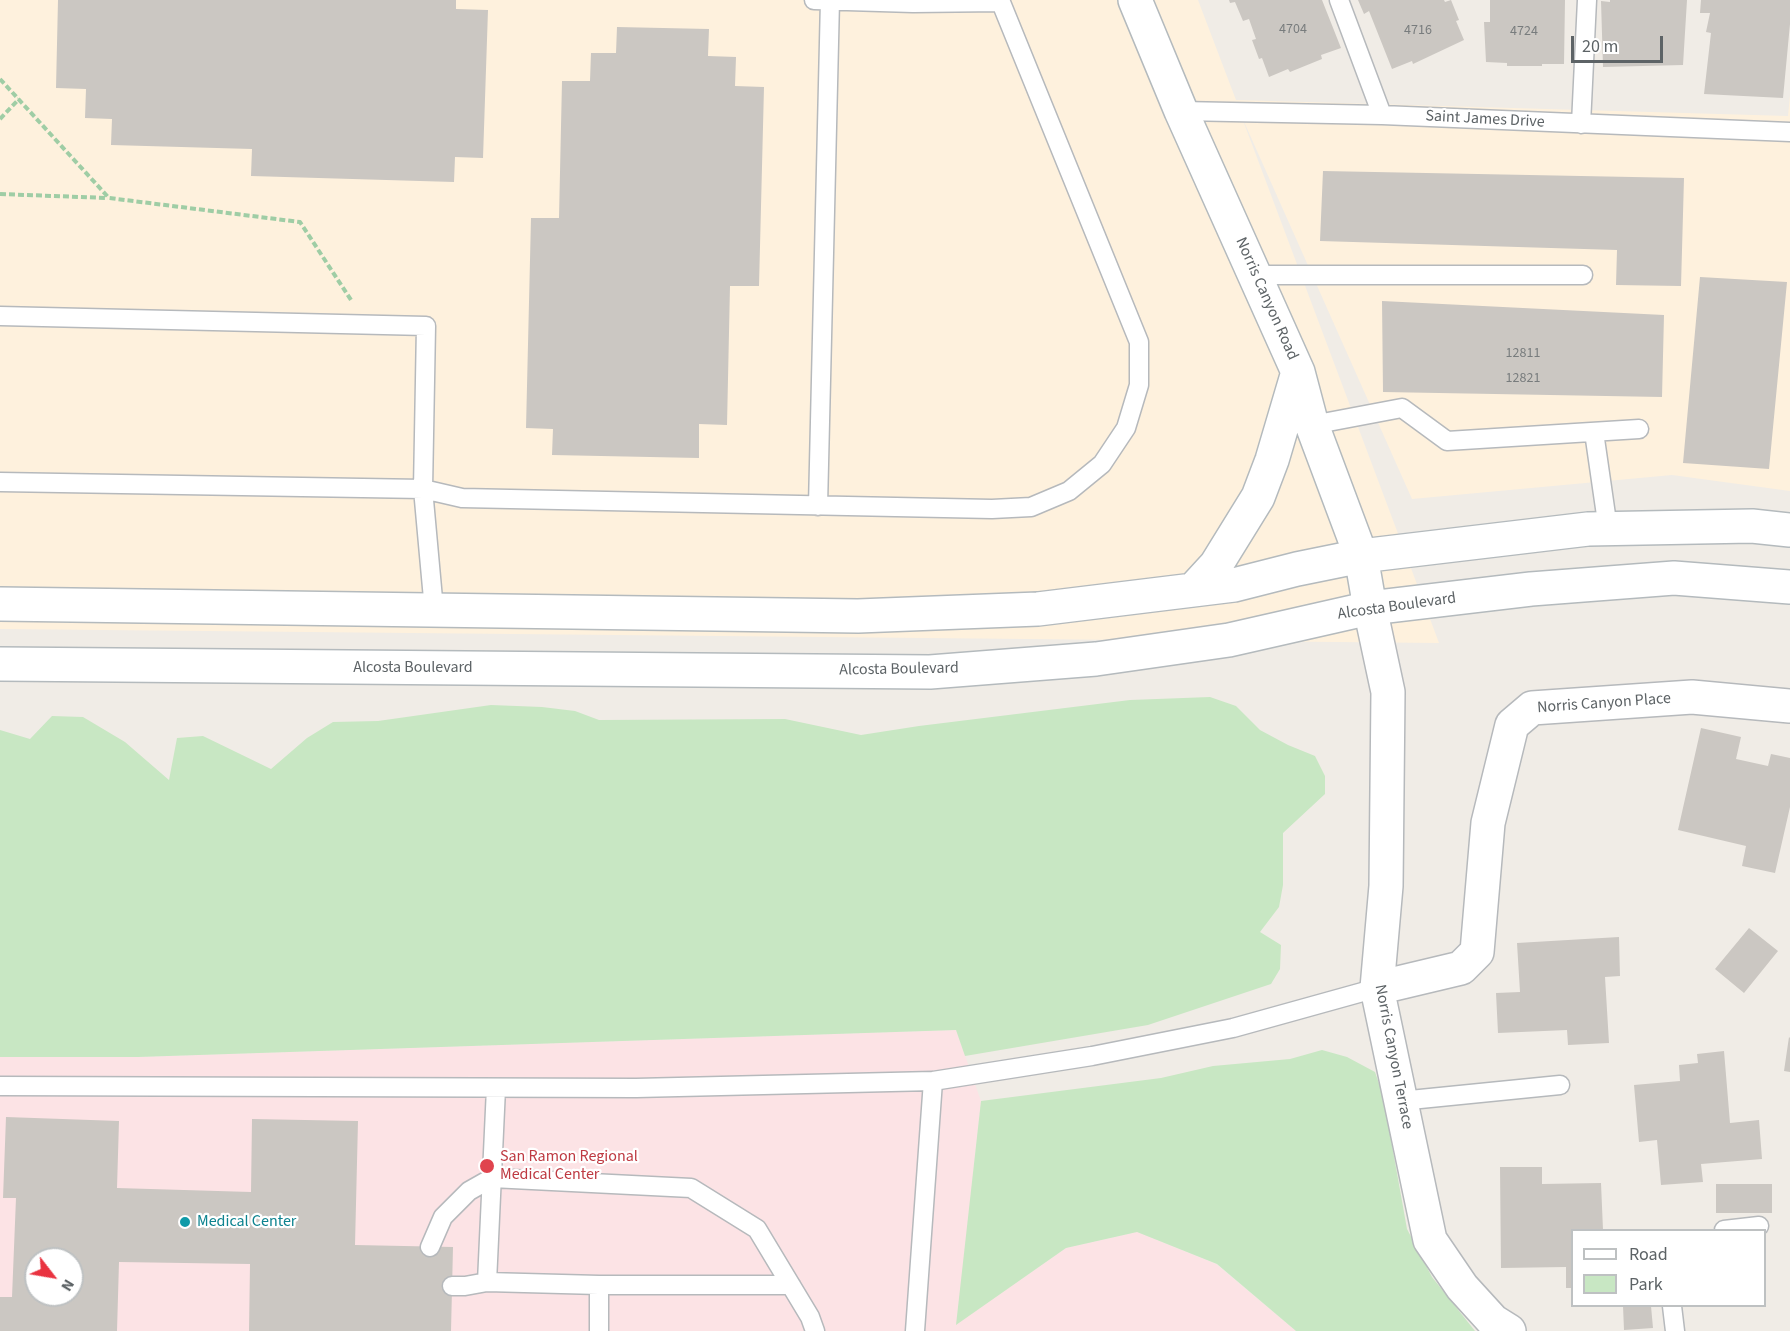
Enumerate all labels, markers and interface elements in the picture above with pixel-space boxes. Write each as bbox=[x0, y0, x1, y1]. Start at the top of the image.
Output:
house number: 4704 bbox=[1279, 22, 1307, 38]
house number: 4716 bbox=[1404, 23, 1432, 39]
house number: 4724 bbox=[1510, 24, 1538, 40]
scale bar bbox=[1574, 24, 1666, 62]
text: 20 m bbox=[1582, 34, 1618, 59]
street label: Saint James Drive bbox=[1425, 107, 1545, 133]
street label: Norris Canyon Road bbox=[1230, 235, 1302, 363]
house number: 12811 bbox=[1506, 346, 1540, 362]
house number: 12821 bbox=[1506, 371, 1540, 387]
street label: Alcosta Boulevard bbox=[1337, 589, 1457, 625]
street label: Alcosta Boulevard bbox=[353, 658, 473, 678]
street label: Alcosta Boulevard bbox=[839, 659, 959, 681]
street label: Norris Canyon Place bbox=[1536, 690, 1672, 718]
street label: Norris Canyon Terrace bbox=[1370, 983, 1416, 1131]
place label: San Ramon Regional Medical Center bbox=[500, 1147, 638, 1185]
marker: San Ramon Regional Medical Center bbox=[478, 1157, 496, 1175]
place label: Medical Center bbox=[197, 1212, 296, 1232]
marker: Medical Center bbox=[178, 1215, 192, 1229]
legend bbox=[1571, 1229, 1766, 1307]
text: Road bbox=[1629, 1242, 1668, 1267]
north arrow bbox=[24, 1247, 84, 1307]
text: Park bbox=[1629, 1272, 1663, 1297]
text: N bbox=[56, 1275, 80, 1295]

